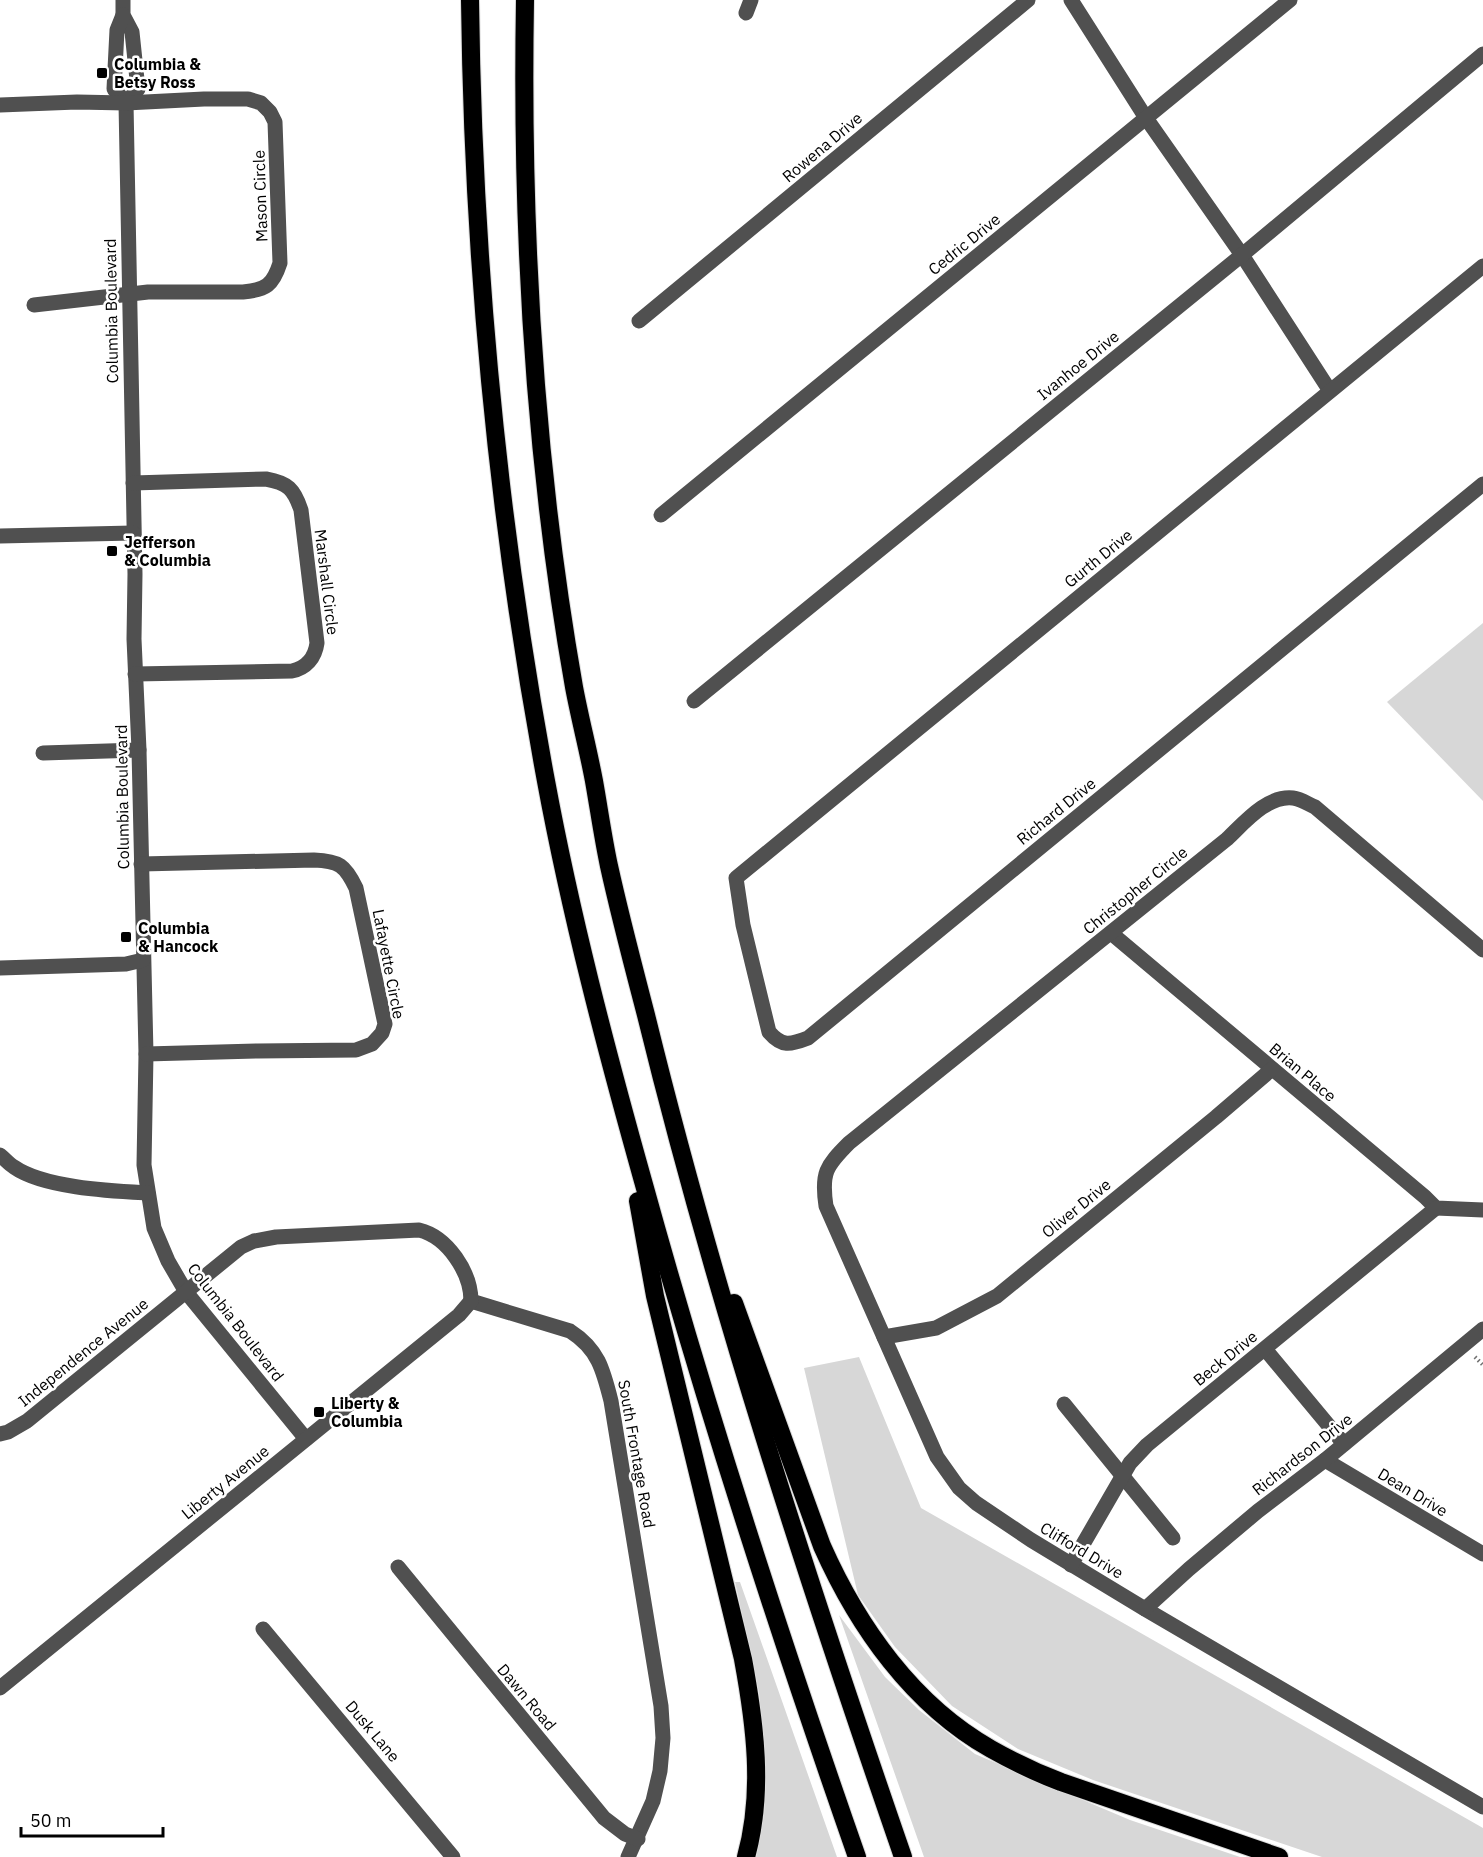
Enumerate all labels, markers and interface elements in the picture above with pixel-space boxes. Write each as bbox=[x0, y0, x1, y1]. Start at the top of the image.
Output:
place label: Columbia & Betsy Ross bbox=[114, 54, 201, 92]
marker: Columbia & Betsy Ross bbox=[95, 66, 109, 80]
street label: Rowena Drive bbox=[778, 108, 866, 186]
street label: Mason Circle bbox=[248, 149, 272, 242]
street label: Cedric Drive bbox=[924, 209, 1004, 279]
street label: Columbia Boulevard bbox=[100, 238, 122, 384]
street label: Ivanhoe Drive bbox=[1033, 326, 1123, 404]
street label: Gurth Drive bbox=[1060, 524, 1136, 591]
street label: Marshall Circle bbox=[311, 528, 343, 636]
place label: Jefferson & Columbia bbox=[124, 532, 211, 570]
marker: Jefferson & Columbia bbox=[105, 544, 119, 558]
street label: Columbia Boulevard bbox=[111, 724, 133, 870]
street label: Richard Drive bbox=[1012, 773, 1100, 849]
street label: Christopher Circle bbox=[1079, 842, 1192, 938]
street label: Lafayette Circle bbox=[369, 907, 409, 1021]
place label: Columbia & Hancock bbox=[138, 918, 219, 956]
marker: Columbia & Hancock bbox=[119, 930, 133, 944]
street label: Brian Place bbox=[1266, 1038, 1341, 1106]
street label: Oliver Drive bbox=[1037, 1174, 1115, 1242]
street label: Columbia Boulevard bbox=[184, 1259, 288, 1385]
street label: Independence Avenue bbox=[14, 1293, 152, 1411]
street label: Beck Drive bbox=[1189, 1326, 1261, 1390]
street label: South Frontage Road bbox=[614, 1378, 660, 1530]
place label: Liberty & Columbia bbox=[331, 1393, 403, 1431]
marker: Liberty & Columbia bbox=[312, 1405, 326, 1419]
street label: Richardson Drive bbox=[1248, 1409, 1356, 1499]
street label: Liberty Avenue bbox=[177, 1440, 273, 1523]
street label: Dean Drive bbox=[1374, 1463, 1452, 1521]
street label: Clifford Drive bbox=[1037, 1517, 1127, 1583]
street label: Dawn Road bbox=[493, 1659, 561, 1735]
street label: Dusk Lane bbox=[341, 1696, 405, 1766]
scale bar bbox=[21, 1800, 164, 1838]
text: 50 m bbox=[30, 1809, 72, 1832]

